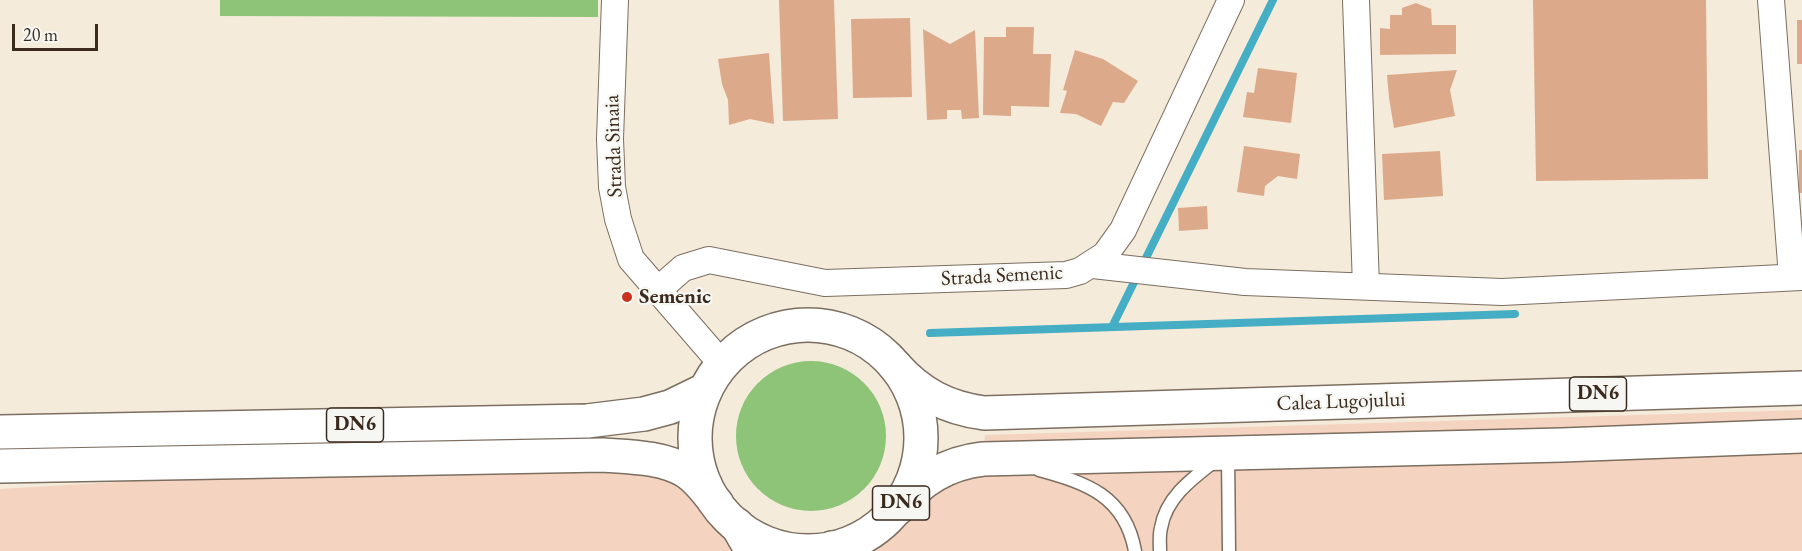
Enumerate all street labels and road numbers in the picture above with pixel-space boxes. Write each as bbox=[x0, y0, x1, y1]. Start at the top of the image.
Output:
street label: Strada Sinaia bbox=[600, 94, 628, 198]
street label: Strada Semenic bbox=[940, 260, 1064, 292]
road number: DN6 bbox=[1570, 377, 1626, 411]
street label: Calea Lugojului bbox=[1276, 387, 1406, 417]
road number: DN6 bbox=[326, 408, 384, 442]
road number: DN6 bbox=[872, 486, 930, 520]

